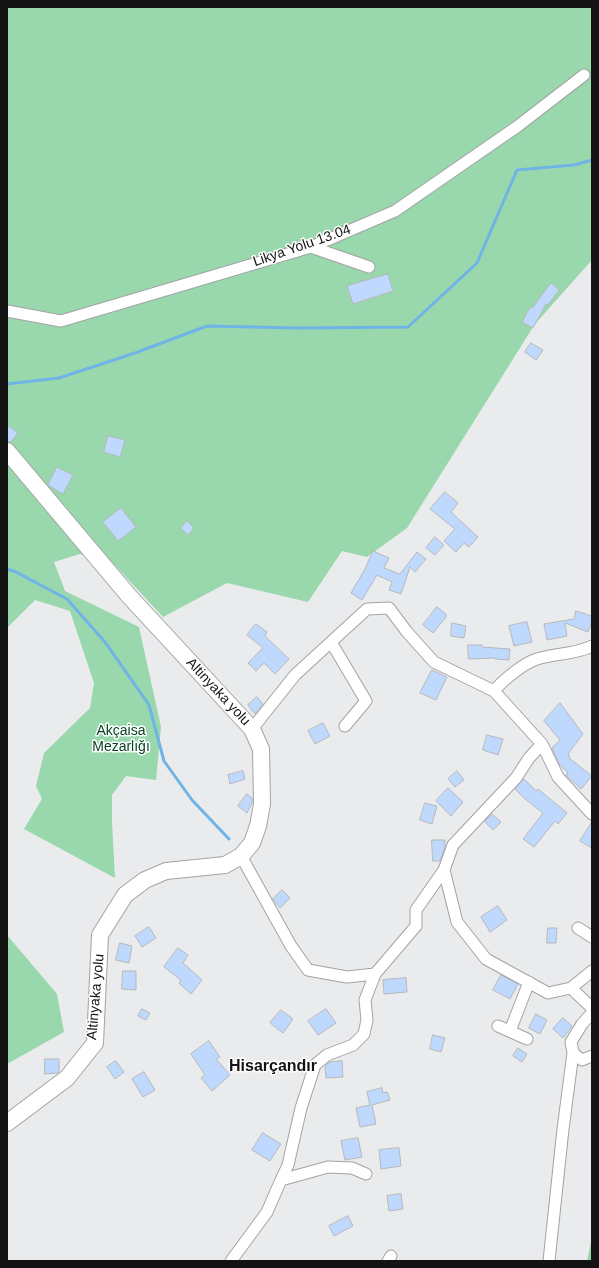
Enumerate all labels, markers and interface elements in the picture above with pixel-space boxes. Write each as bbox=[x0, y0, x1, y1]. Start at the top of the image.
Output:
street label: Likya Yolu 13.04 bbox=[251, 221, 353, 271]
street label: Altinyaka yolu bbox=[182, 655, 254, 729]
park label: Akçaisa Mezarlığı bbox=[92, 723, 150, 756]
street label: Altinyaka yolu bbox=[84, 953, 108, 1041]
district label: Hisarçandır bbox=[229, 1057, 317, 1077]

